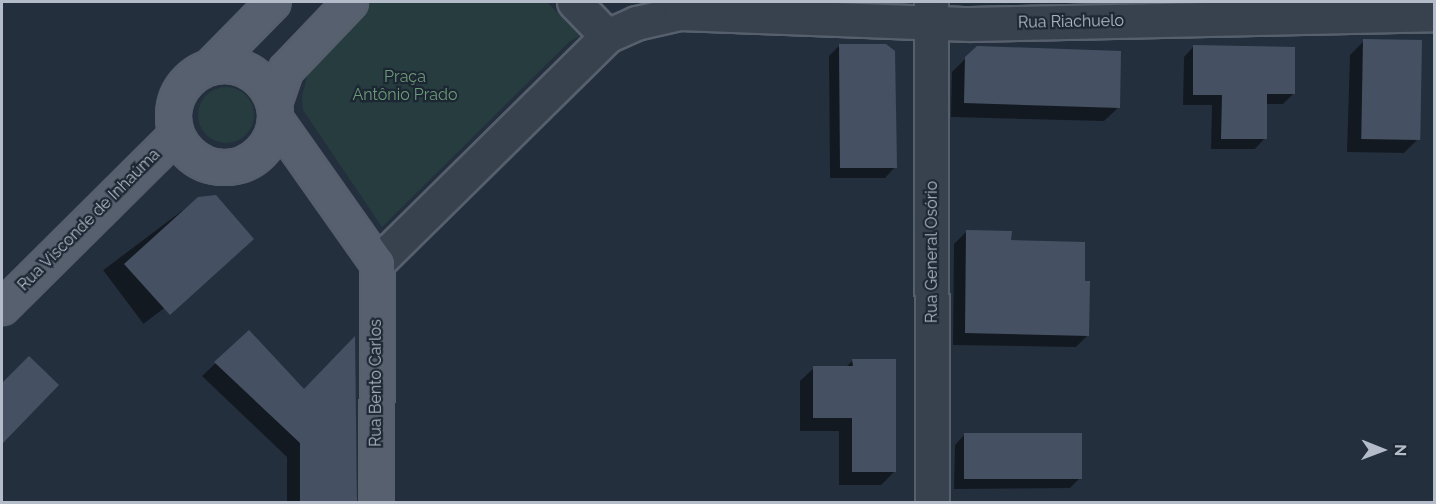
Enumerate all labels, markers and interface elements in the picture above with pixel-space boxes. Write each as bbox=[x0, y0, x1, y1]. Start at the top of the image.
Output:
street label: Rua Riachuelo bbox=[1018, 11, 1124, 33]
park label: Praça Antônio Prado bbox=[353, 67, 457, 105]
street label: Rua Visconde de Inhaúma bbox=[14, 145, 164, 295]
street label: Rua General Osório bbox=[922, 181, 942, 323]
street label: Rua Bento Carlos bbox=[366, 319, 386, 447]
north arrow bbox=[1352, 420, 1412, 480]
text: N bbox=[1391, 444, 1410, 457]

